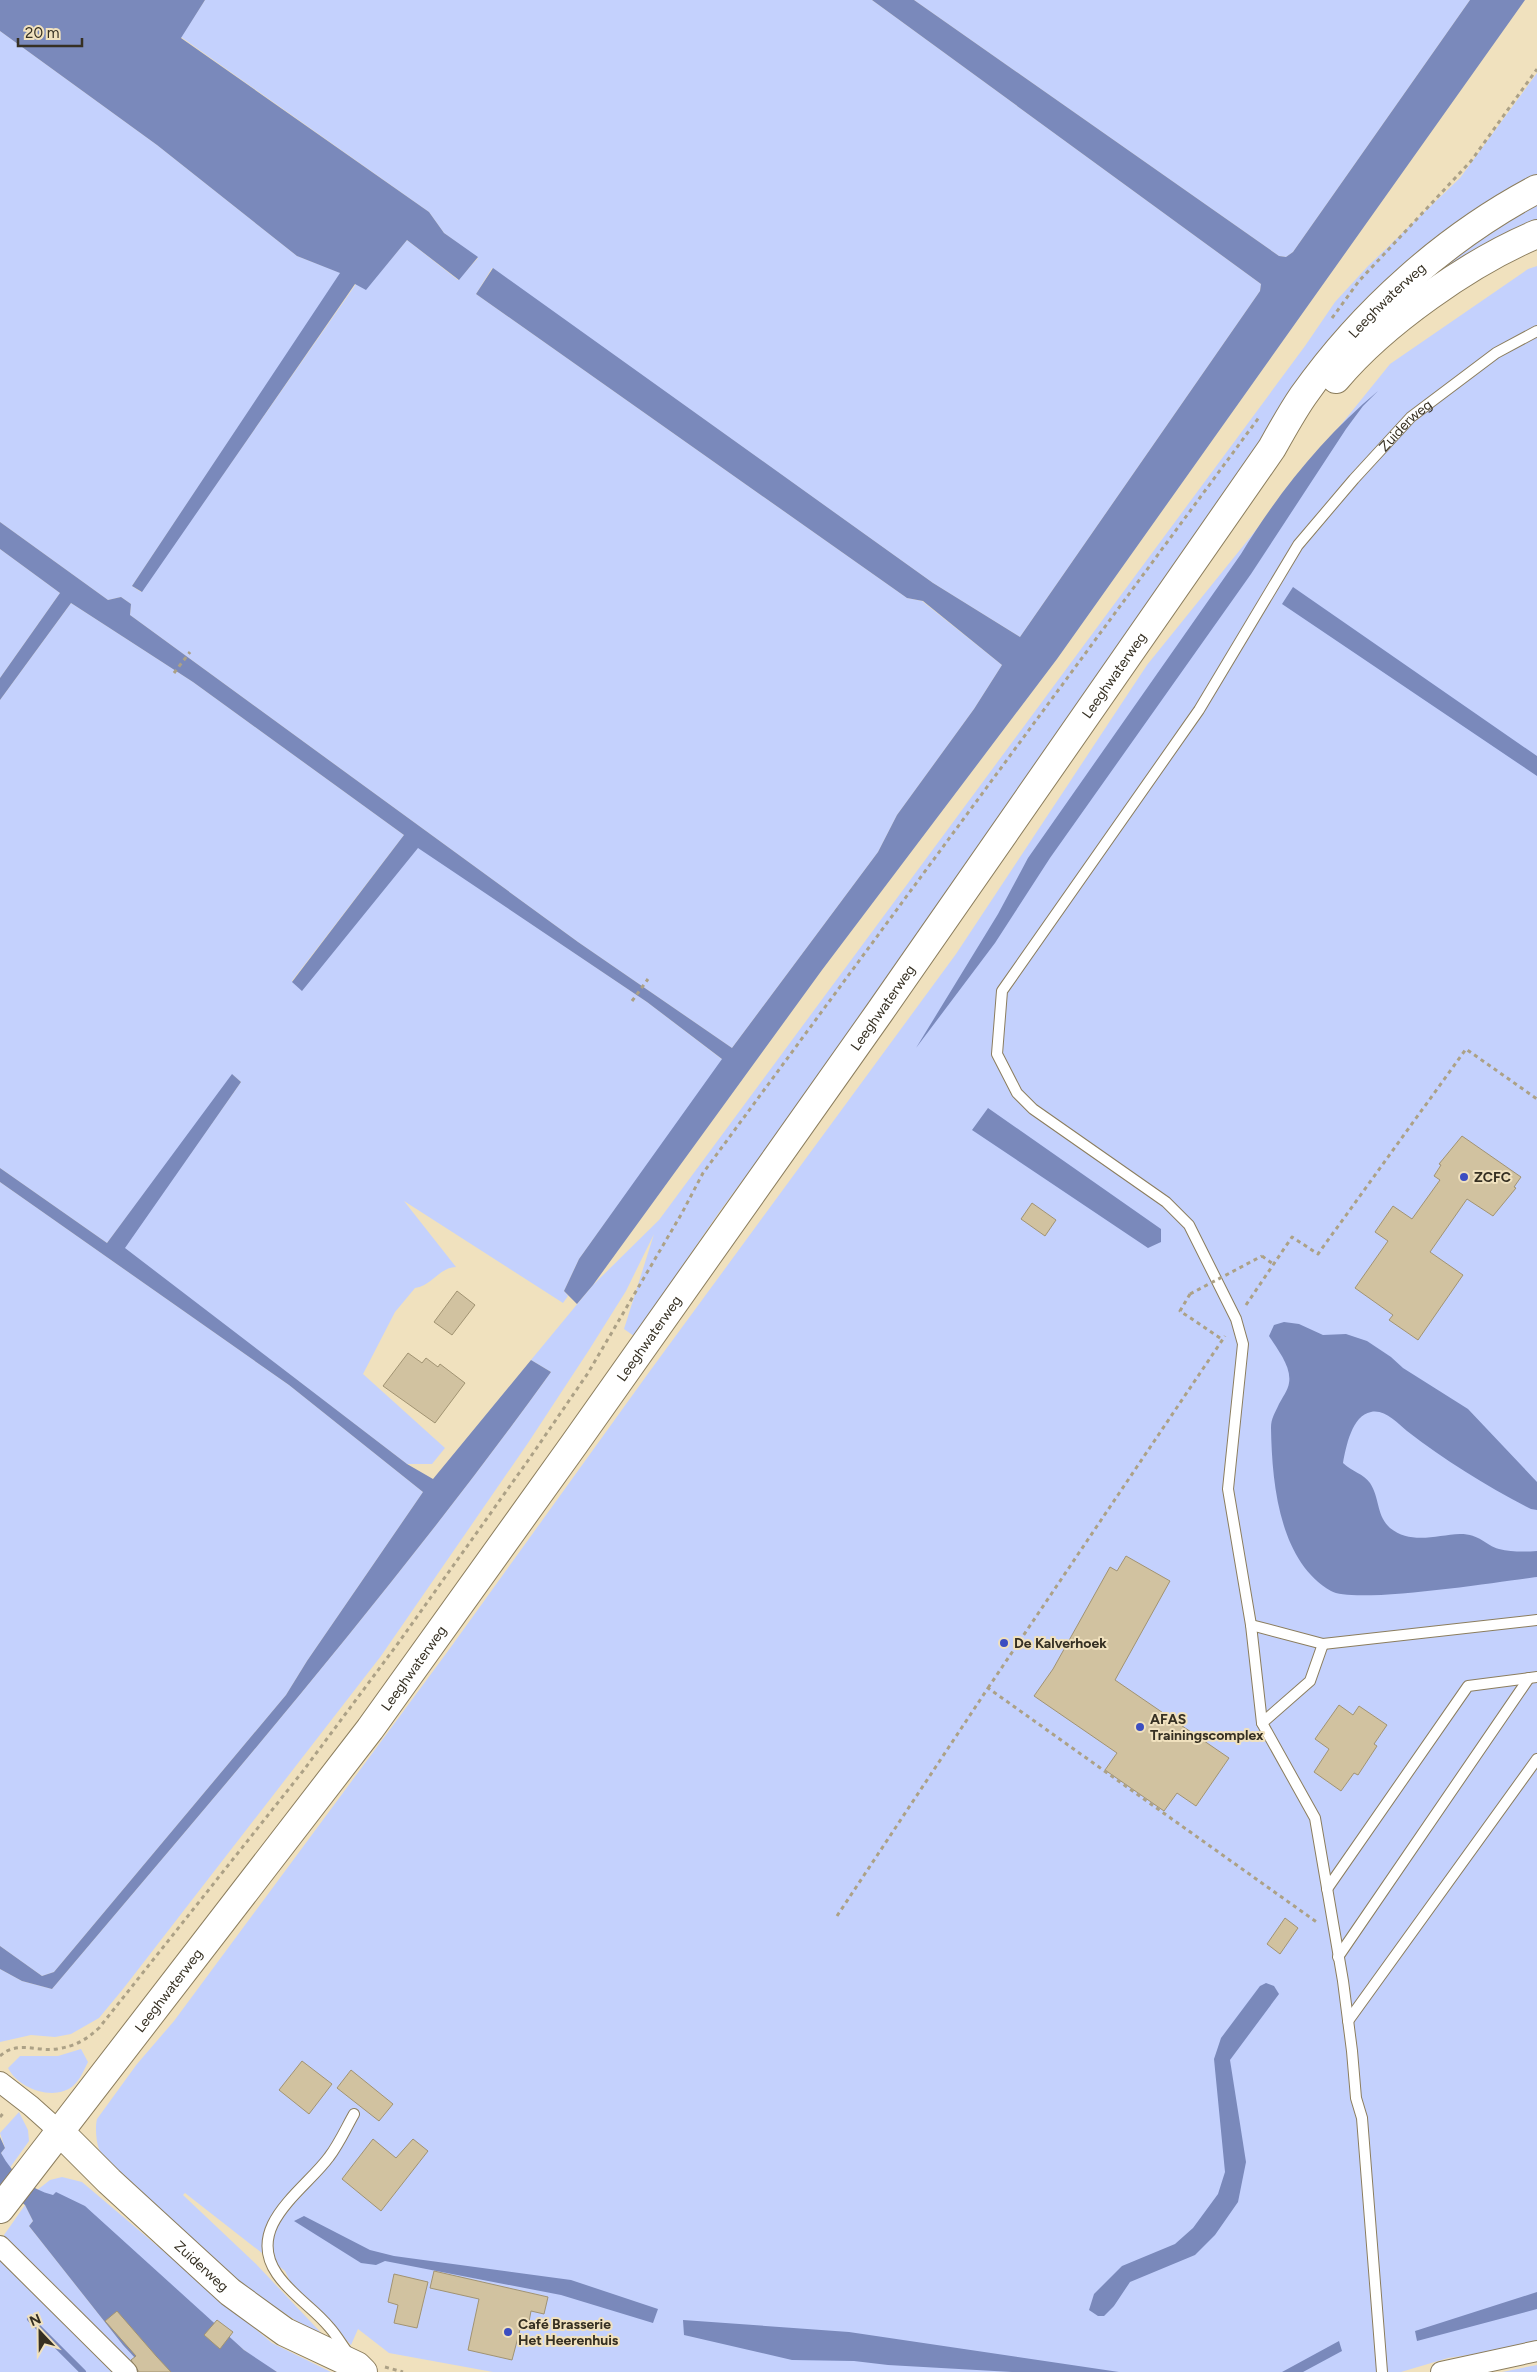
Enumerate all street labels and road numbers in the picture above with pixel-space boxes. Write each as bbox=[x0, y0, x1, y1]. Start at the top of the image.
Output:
street label: Leeghwaterweg bbox=[1345, 259, 1429, 342]
street label: Zuiderweg bbox=[1376, 396, 1435, 455]
street label: Leeghwaterweg bbox=[1079, 629, 1150, 722]
street label: Leeghwaterweg bbox=[847, 962, 919, 1054]
street label: Leeghwaterweg bbox=[613, 1293, 685, 1385]
street label: Leeghwaterweg bbox=[378, 1622, 450, 1714]
street label: Leeghwaterweg bbox=[131, 1946, 206, 2036]
street label: Zuiderweg bbox=[171, 2237, 232, 2295]

